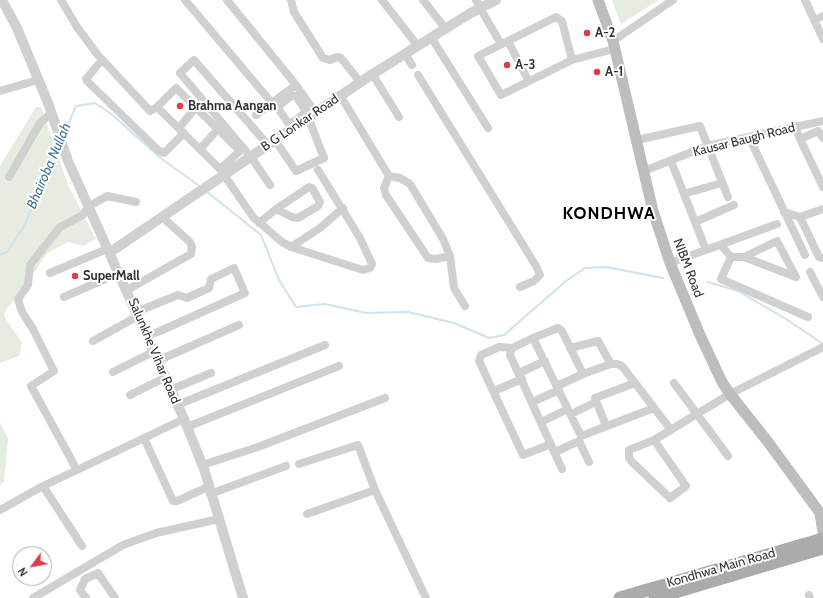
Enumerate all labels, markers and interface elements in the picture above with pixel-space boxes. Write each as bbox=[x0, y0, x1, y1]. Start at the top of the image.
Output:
place label: A-2 bbox=[595, 25, 615, 41]
marker: A-2 bbox=[582, 28, 592, 38]
place label: A-3 bbox=[515, 57, 536, 73]
marker: A-3 bbox=[502, 60, 512, 70]
place label: A-1 bbox=[605, 64, 623, 80]
marker: A-1 bbox=[592, 67, 602, 77]
street label: B G Lonkar Road bbox=[258, 91, 342, 155]
place label: Brahma Aangan bbox=[188, 98, 277, 114]
marker: Brahma Aangan bbox=[175, 101, 185, 111]
street label: Kausar Baugh Road bbox=[691, 120, 797, 160]
water label: Bhairoba Nullah bbox=[23, 121, 75, 211]
district label: KONDHWA bbox=[562, 204, 656, 224]
street label: NIBM Road bbox=[670, 236, 706, 300]
place label: SuperMall bbox=[83, 268, 140, 284]
marker: SuperMall bbox=[70, 271, 80, 281]
street label: Salunkhe Vihar Road bbox=[125, 296, 183, 406]
street label: Kondhwa Main Road bbox=[665, 545, 777, 591]
north arrow bbox=[12, 546, 52, 586]
text: N bbox=[15, 565, 31, 579]

